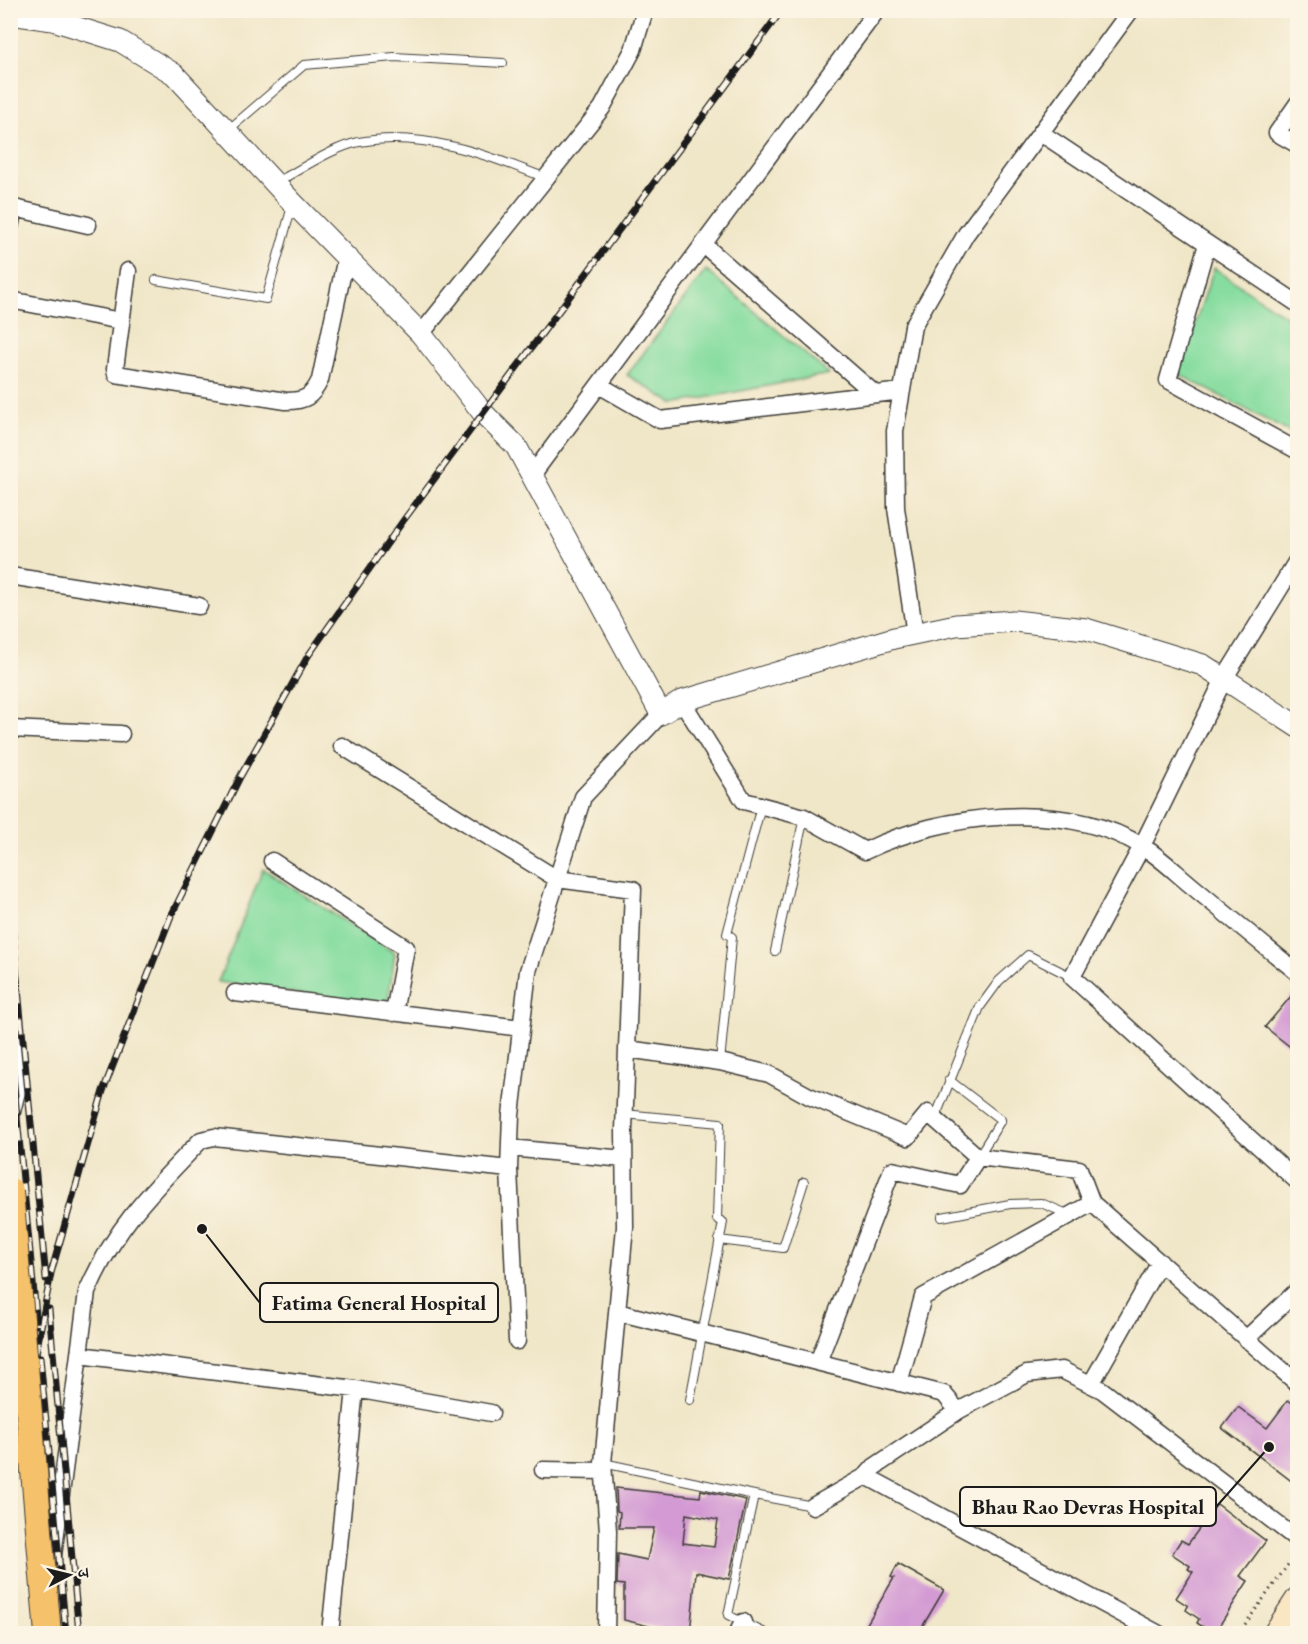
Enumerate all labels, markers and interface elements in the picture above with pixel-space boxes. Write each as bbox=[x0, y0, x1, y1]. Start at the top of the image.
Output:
callout: Fatima General Hospital bbox=[260, 1283, 498, 1322]
text: Fatima General Hospital bbox=[272, 1289, 486, 1316]
callout: Bhau Rao Devras Hospital bbox=[960, 1487, 1216, 1526]
text: Bhau Rao Devras Hospital bbox=[972, 1493, 1204, 1520]
north arrow bbox=[39, 1545, 99, 1605]
text: उ bbox=[72, 1567, 95, 1580]

